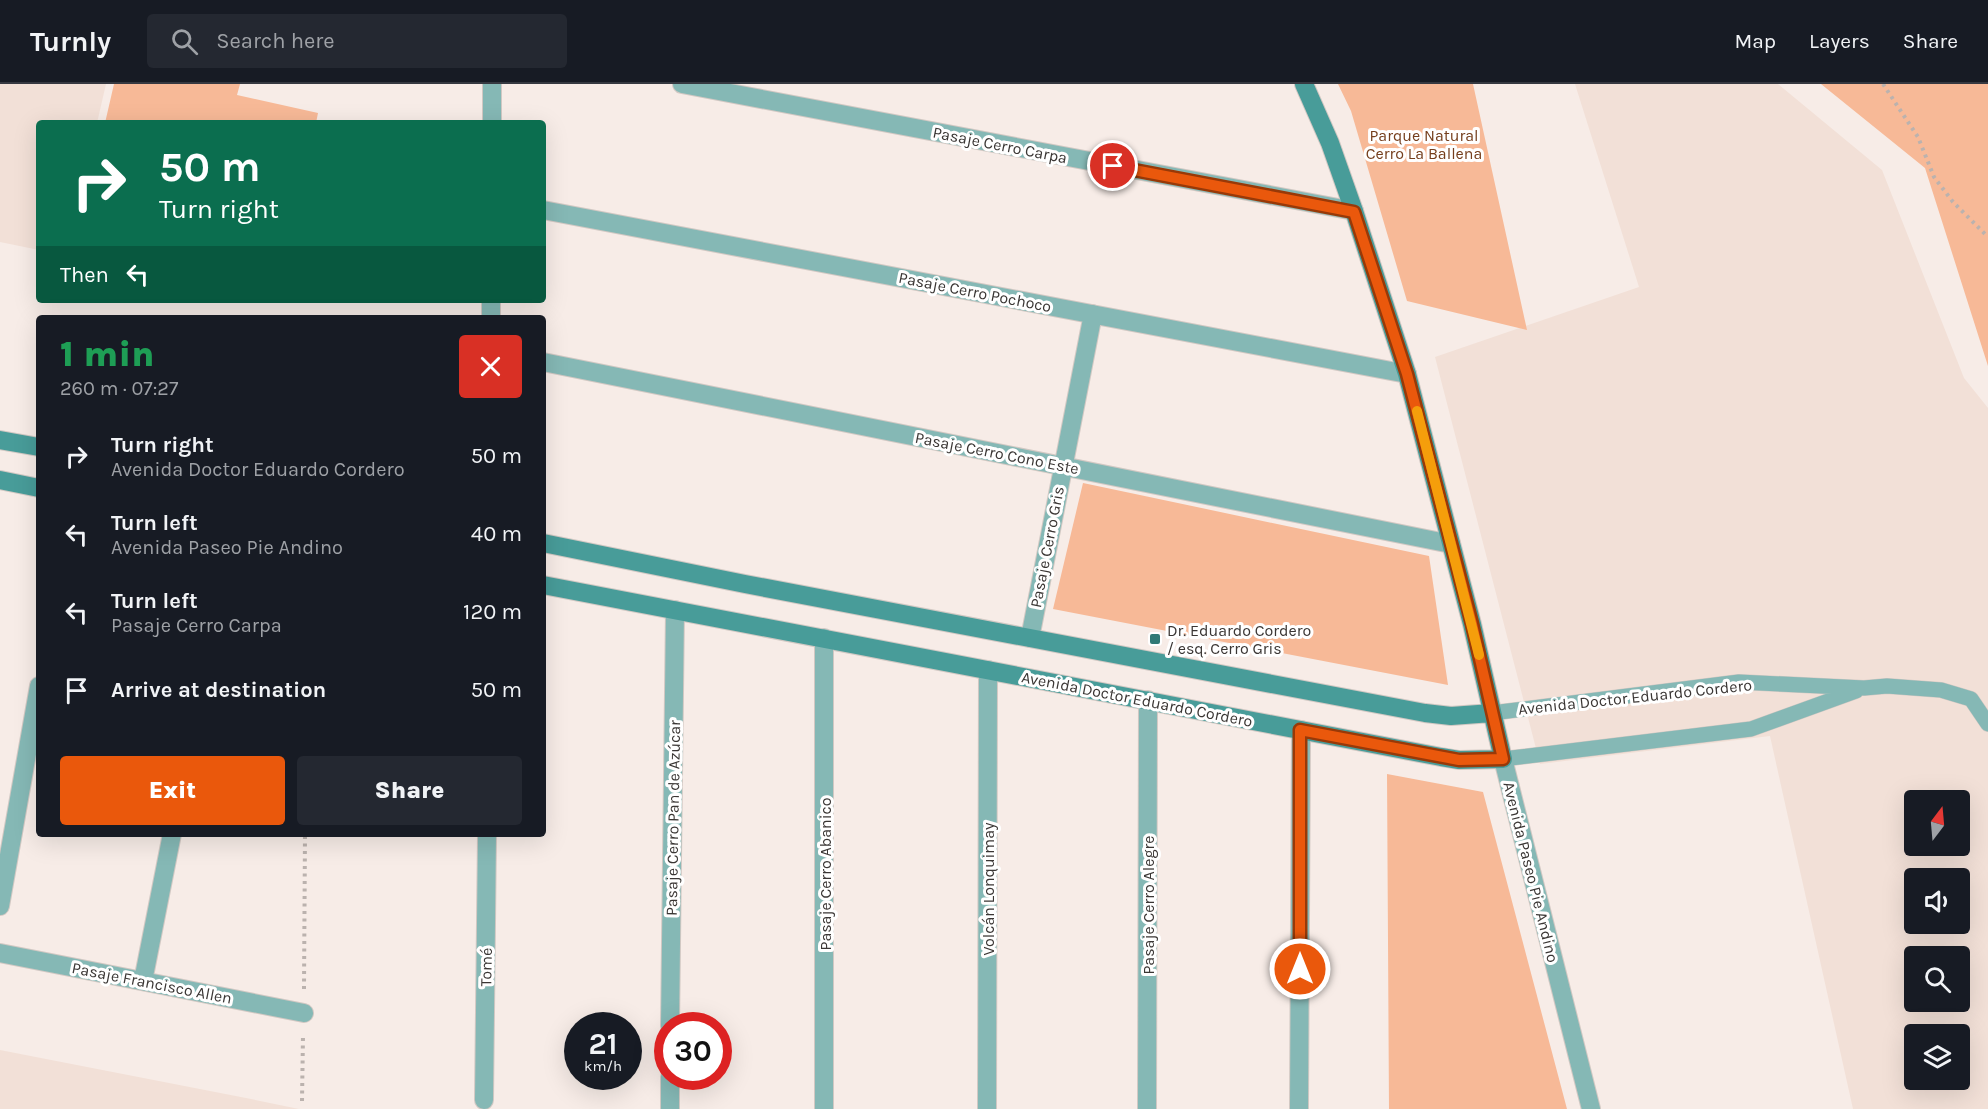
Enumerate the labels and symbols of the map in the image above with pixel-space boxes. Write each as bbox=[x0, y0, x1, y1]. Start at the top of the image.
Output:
street label: Pasaje Cerro Carpa bbox=[931, 123, 1069, 167]
park label: Parque Natural Cerro La Ballena bbox=[1366, 126, 1482, 163]
pin bbox=[1087, 140, 1138, 191]
street label: Pasaje Cerro Pochoco bbox=[897, 268, 1053, 316]
street label: Pasaje Cerro Cono Este bbox=[913, 428, 1081, 478]
street label: Pasaje Cerro Gris bbox=[1026, 485, 1068, 609]
place label: Dr. Eduardo Cordero / esq. Cerro Gris bbox=[1167, 621, 1311, 658]
marker: Dr. Eduardo Cordero / esq. Cerro Gris bbox=[1148, 632, 1162, 646]
street label: Avenida Doctor Eduardo Cordero bbox=[1020, 667, 1254, 731]
street label: Avenida Doctor Eduardo Cordero bbox=[1517, 675, 1753, 719]
street label: Pasaje Cerro Pan de Azúcar bbox=[662, 720, 684, 916]
street label: Avenida Paseo Pie Andino bbox=[1499, 780, 1563, 964]
north arrow bbox=[1904, 790, 1970, 856]
street label: Pasaje Cerro Abanico bbox=[816, 798, 835, 950]
street label: Volcán Lonquimay bbox=[979, 822, 998, 956]
street label: Pasaje Cerro Alegre bbox=[1139, 836, 1158, 974]
position arrow bbox=[1268, 937, 1332, 1001]
street label: Tomé bbox=[476, 948, 496, 986]
street label: Pasaje Francisco Allen bbox=[70, 958, 234, 1008]
speed limit sign: 30 bbox=[654, 1012, 732, 1090]

